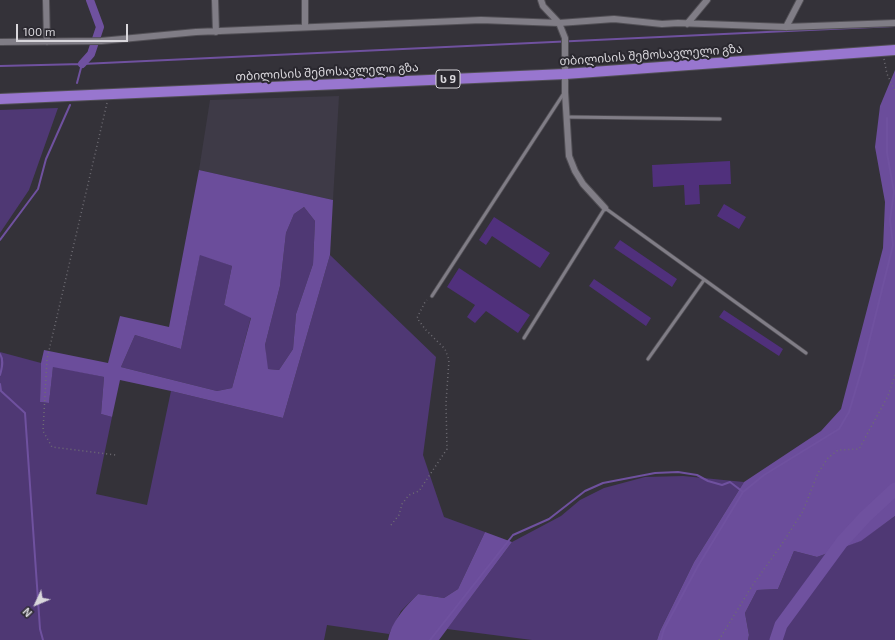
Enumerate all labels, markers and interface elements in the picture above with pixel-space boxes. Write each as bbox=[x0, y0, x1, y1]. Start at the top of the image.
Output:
scale bar bbox=[18, 16, 130, 42]
text: 100 m bbox=[23, 24, 55, 38]
street label: თბილისის შემოსავლელი გზა bbox=[559, 41, 743, 69]
street label: თბილისის შემოსავლელი გზა bbox=[235, 60, 419, 84]
road number: ს 9 bbox=[436, 70, 460, 88]
north arrow bbox=[16, 584, 56, 624]
text: N bbox=[20, 605, 34, 620]

